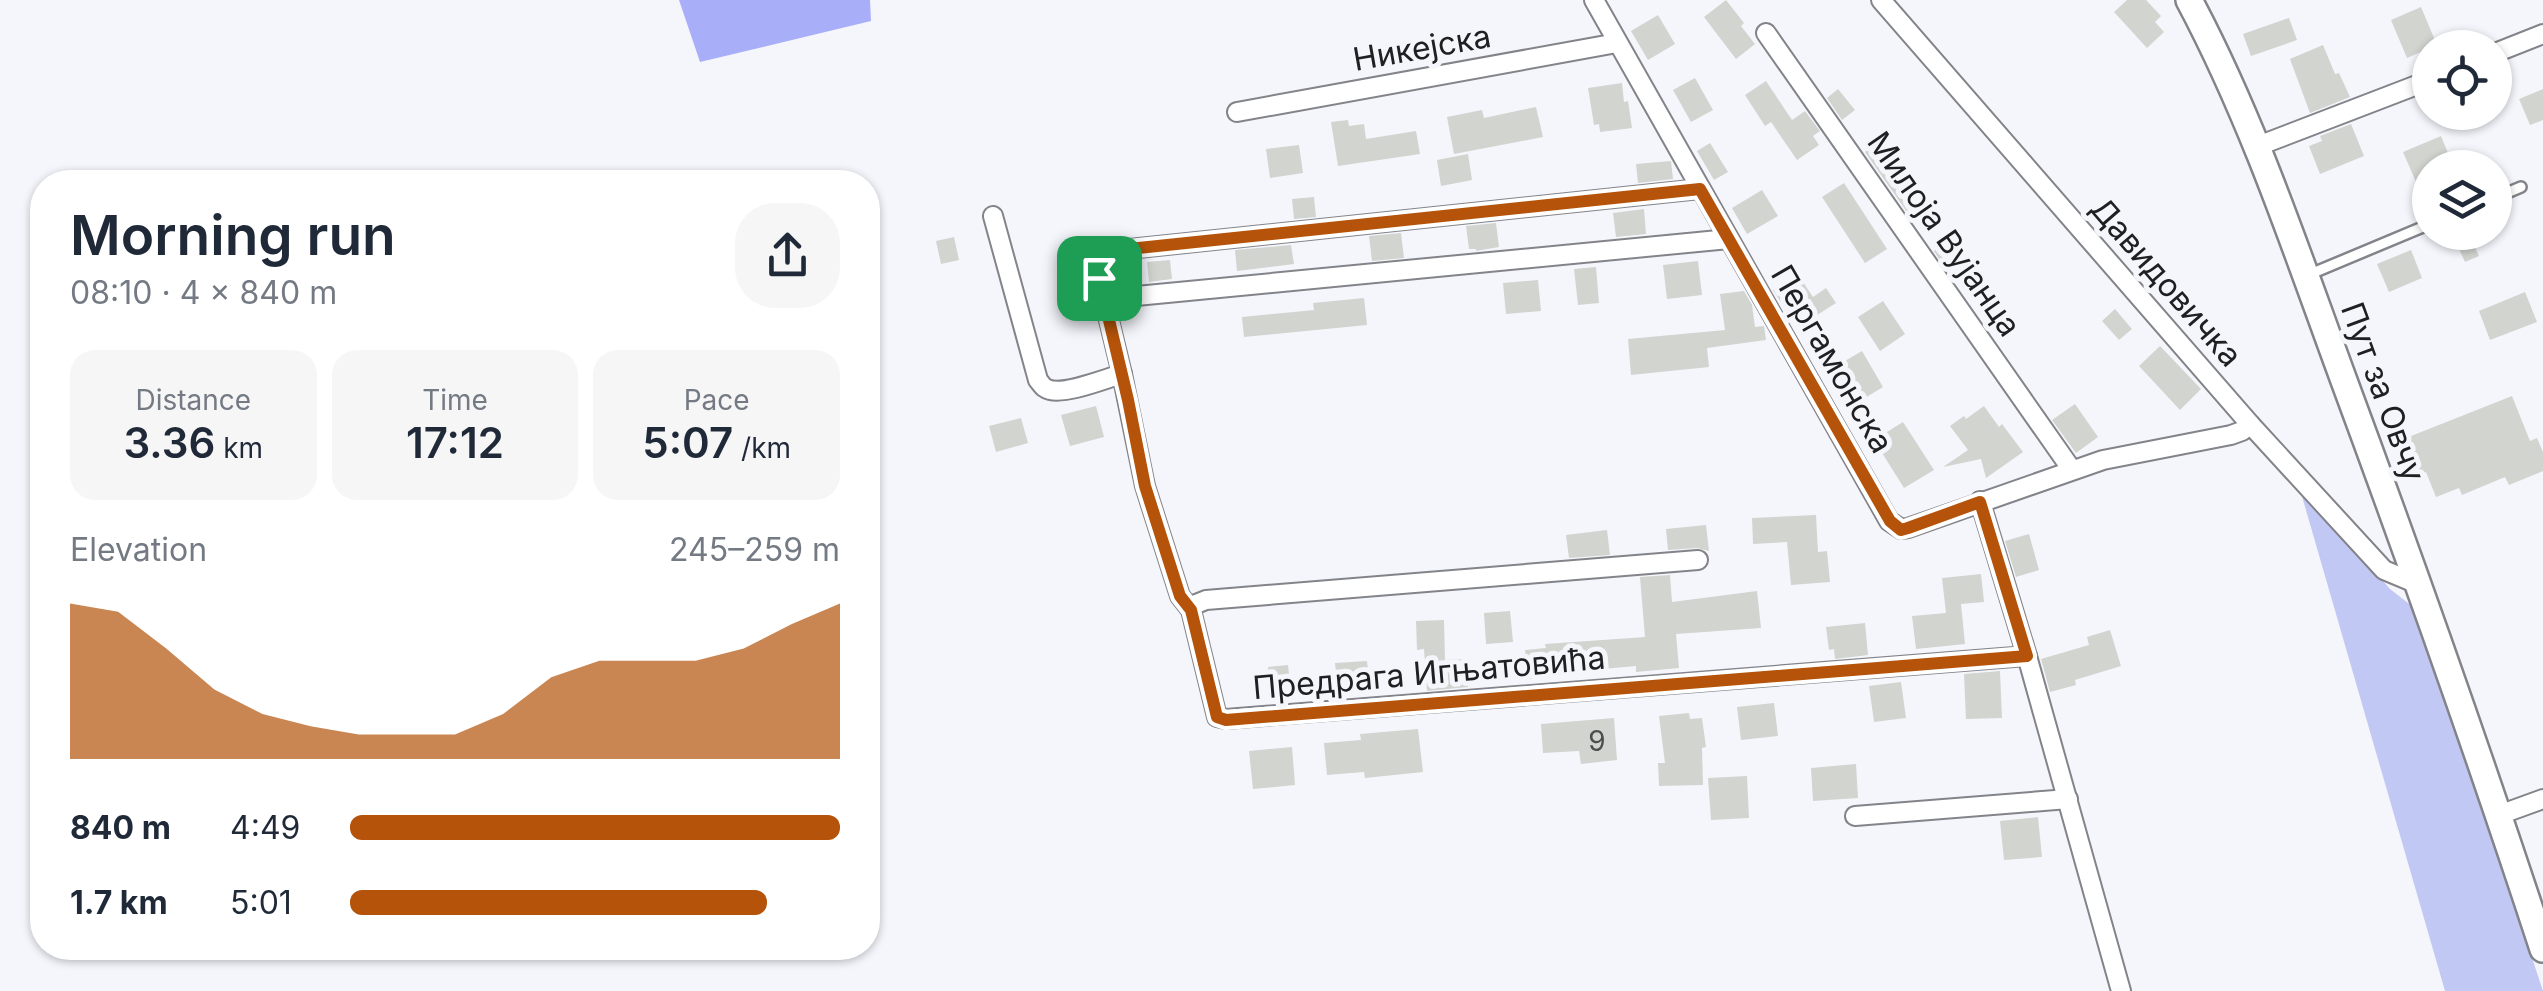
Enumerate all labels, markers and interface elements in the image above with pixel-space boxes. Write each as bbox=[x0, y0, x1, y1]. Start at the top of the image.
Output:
street label: Никејска bbox=[1350, 16, 1494, 79]
map controls bbox=[2412, 30, 2512, 250]
button: locate bbox=[2412, 30, 2512, 130]
street label: Милоја Вујанца bbox=[1859, 124, 2029, 344]
button: layers bbox=[2412, 150, 2512, 250]
street label: Давидовичка bbox=[2082, 189, 2250, 374]
text: Morning run bbox=[70, 202, 396, 268]
button: share bbox=[735, 203, 840, 308]
pin bbox=[1057, 236, 1142, 321]
icon: arrive bbox=[1072, 251, 1127, 306]
street label: Пергамонска bbox=[1763, 258, 1902, 460]
text: 08:10 · 4 × 840 m bbox=[70, 273, 337, 312]
street label: Пут за Овчу bbox=[2333, 297, 2434, 487]
text: Distance bbox=[136, 383, 251, 417]
text: Time bbox=[422, 383, 488, 417]
text: Pace bbox=[684, 383, 750, 417]
text: 3.36 bbox=[124, 417, 215, 468]
text: 17:12 bbox=[406, 417, 504, 468]
text: 5:07 bbox=[642, 417, 733, 468]
text: km bbox=[215, 431, 263, 465]
text: /km bbox=[733, 431, 791, 465]
text: Elevation bbox=[70, 530, 207, 569]
text: 245–259 m bbox=[669, 530, 840, 569]
street label: Предрага Игњатовића bbox=[1251, 638, 1607, 707]
house number: 9 bbox=[1588, 724, 1606, 758]
text: 840 m bbox=[70, 808, 171, 847]
text: 4:49 bbox=[230, 808, 300, 847]
text: 1.7 km bbox=[70, 883, 168, 922]
text: 5:01 bbox=[230, 883, 292, 922]

